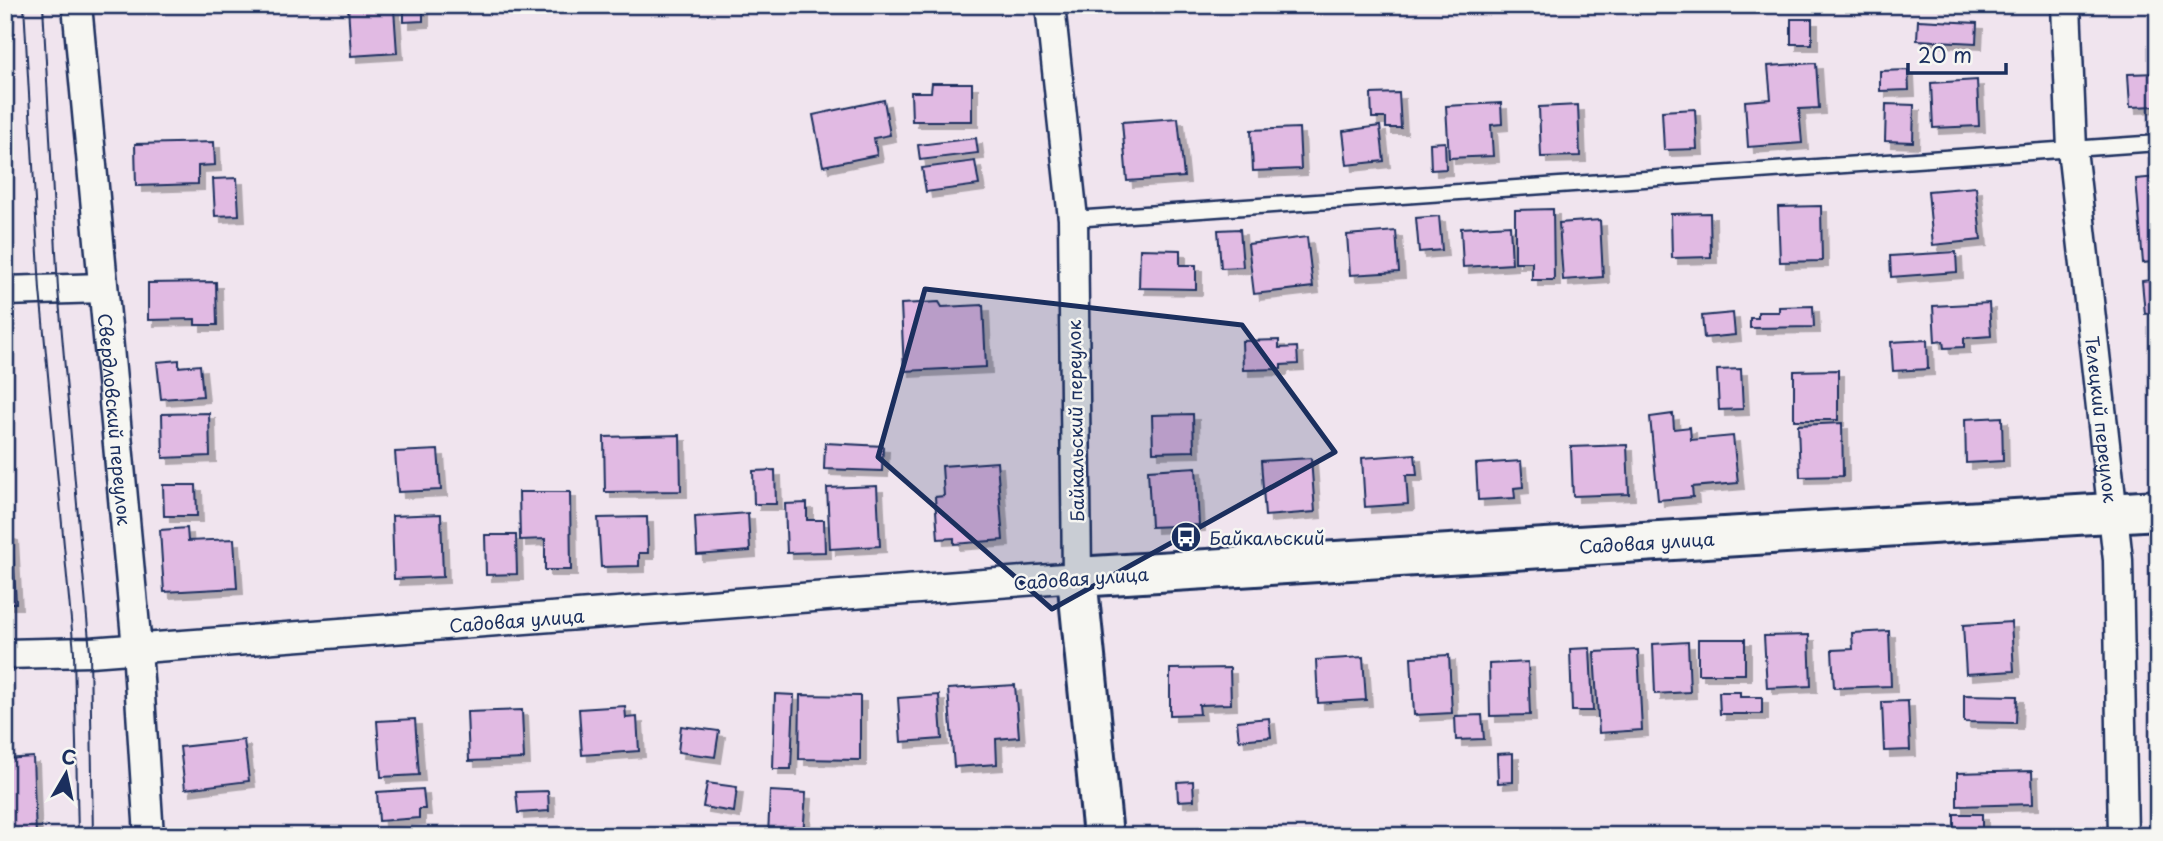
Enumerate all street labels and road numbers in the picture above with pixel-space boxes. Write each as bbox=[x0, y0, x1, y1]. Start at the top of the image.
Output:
street label: Свердловский переулок bbox=[92, 312, 139, 527]
street label: Байкальский переулок bbox=[1060, 319, 1090, 522]
street label: Телецкий переулок bbox=[2080, 334, 2125, 504]
street label: Садовая улица bbox=[1578, 524, 1716, 559]
street label: Садовая улица bbox=[1013, 560, 1150, 596]
street label: Садовая улица bbox=[448, 601, 586, 638]

